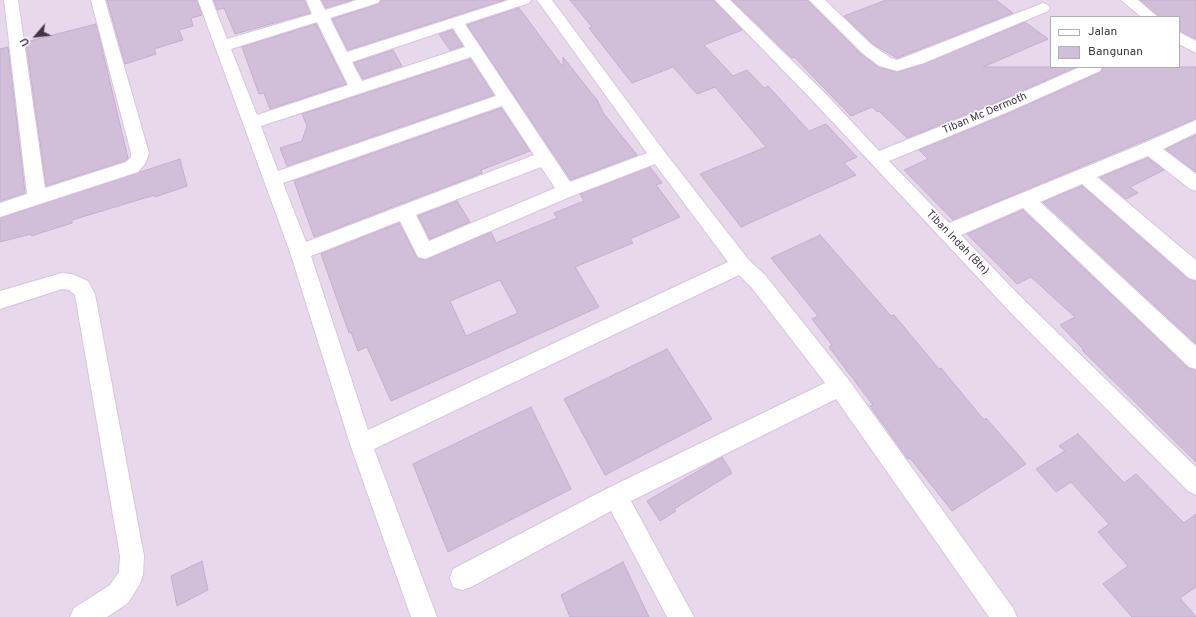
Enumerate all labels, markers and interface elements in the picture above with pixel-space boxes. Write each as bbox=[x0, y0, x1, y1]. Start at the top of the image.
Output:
north arrow bbox=[16, 16, 56, 56]
legend bbox=[1050, 16, 1180, 68]
text: Jalan bbox=[1088, 24, 1117, 40]
text: U bbox=[17, 35, 33, 48]
text: Bangunan bbox=[1088, 44, 1143, 60]
street label: Tiban Mc Dermoth bbox=[941, 90, 1029, 138]
street label: Tiban Indah (Btn) bbox=[923, 208, 991, 278]

